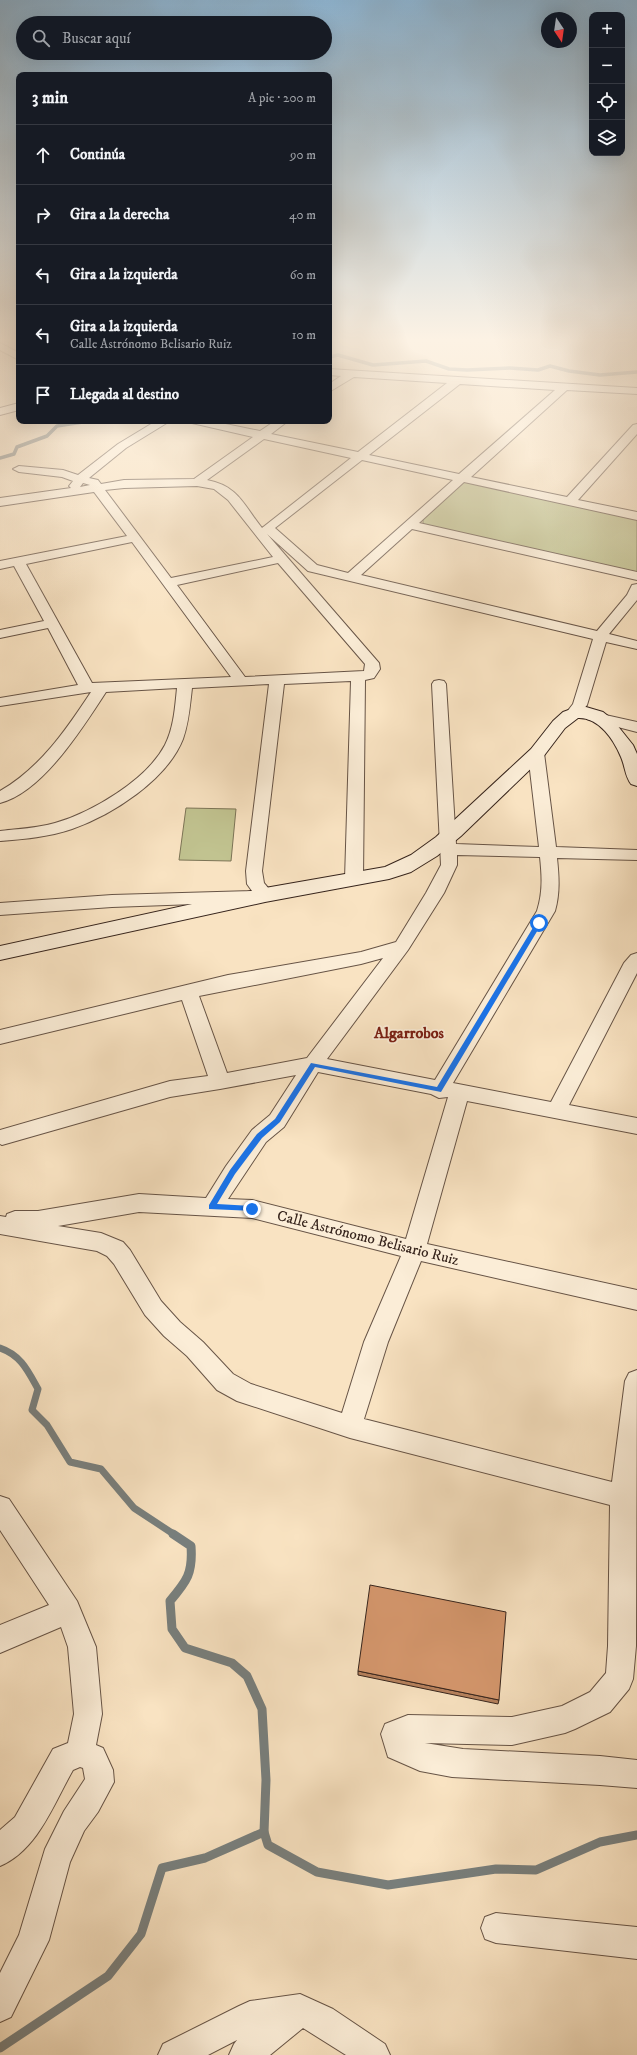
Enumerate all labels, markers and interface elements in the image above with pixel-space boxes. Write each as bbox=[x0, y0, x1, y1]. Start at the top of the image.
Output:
north arrow bbox=[541, 12, 577, 48]
map controls bbox=[589, 12, 625, 156]
button: + bbox=[589, 12, 625, 48]
search box bbox=[16, 16, 332, 60]
icon: search bbox=[30, 27, 52, 49]
text: Buscar aquí bbox=[62, 29, 130, 48]
button: − bbox=[589, 48, 625, 84]
button: locate bbox=[589, 84, 625, 120]
text: 3 min bbox=[32, 87, 68, 109]
text: A pie · 200 m bbox=[248, 90, 316, 106]
button: layers bbox=[589, 120, 625, 156]
icon: ahead bbox=[32, 144, 54, 166]
text: Continúa bbox=[70, 145, 125, 164]
text: 90 m bbox=[290, 147, 316, 163]
icon: right bbox=[32, 204, 54, 226]
text: Gira a la derecha bbox=[70, 205, 169, 224]
text: 40 m bbox=[289, 207, 316, 223]
icon: left bbox=[32, 264, 54, 286]
text: Gira a la izquierda bbox=[70, 265, 178, 284]
text: 60 m bbox=[290, 267, 316, 283]
text: Gira a la izquierda bbox=[70, 317, 178, 336]
icon: left bbox=[32, 324, 54, 346]
text: 10 m bbox=[292, 327, 316, 343]
text: Calle Astrónomo Belisario Ruiz bbox=[70, 336, 232, 352]
icon: arrive bbox=[32, 384, 54, 406]
text: Llegada al destino bbox=[70, 385, 179, 404]
route start bbox=[530, 914, 548, 932]
district label: Algarrobos bbox=[373, 1023, 445, 1043]
route end bbox=[243, 1200, 261, 1218]
street label: Calle Astrónomo Belisario Ruiz bbox=[275, 1206, 461, 1270]

